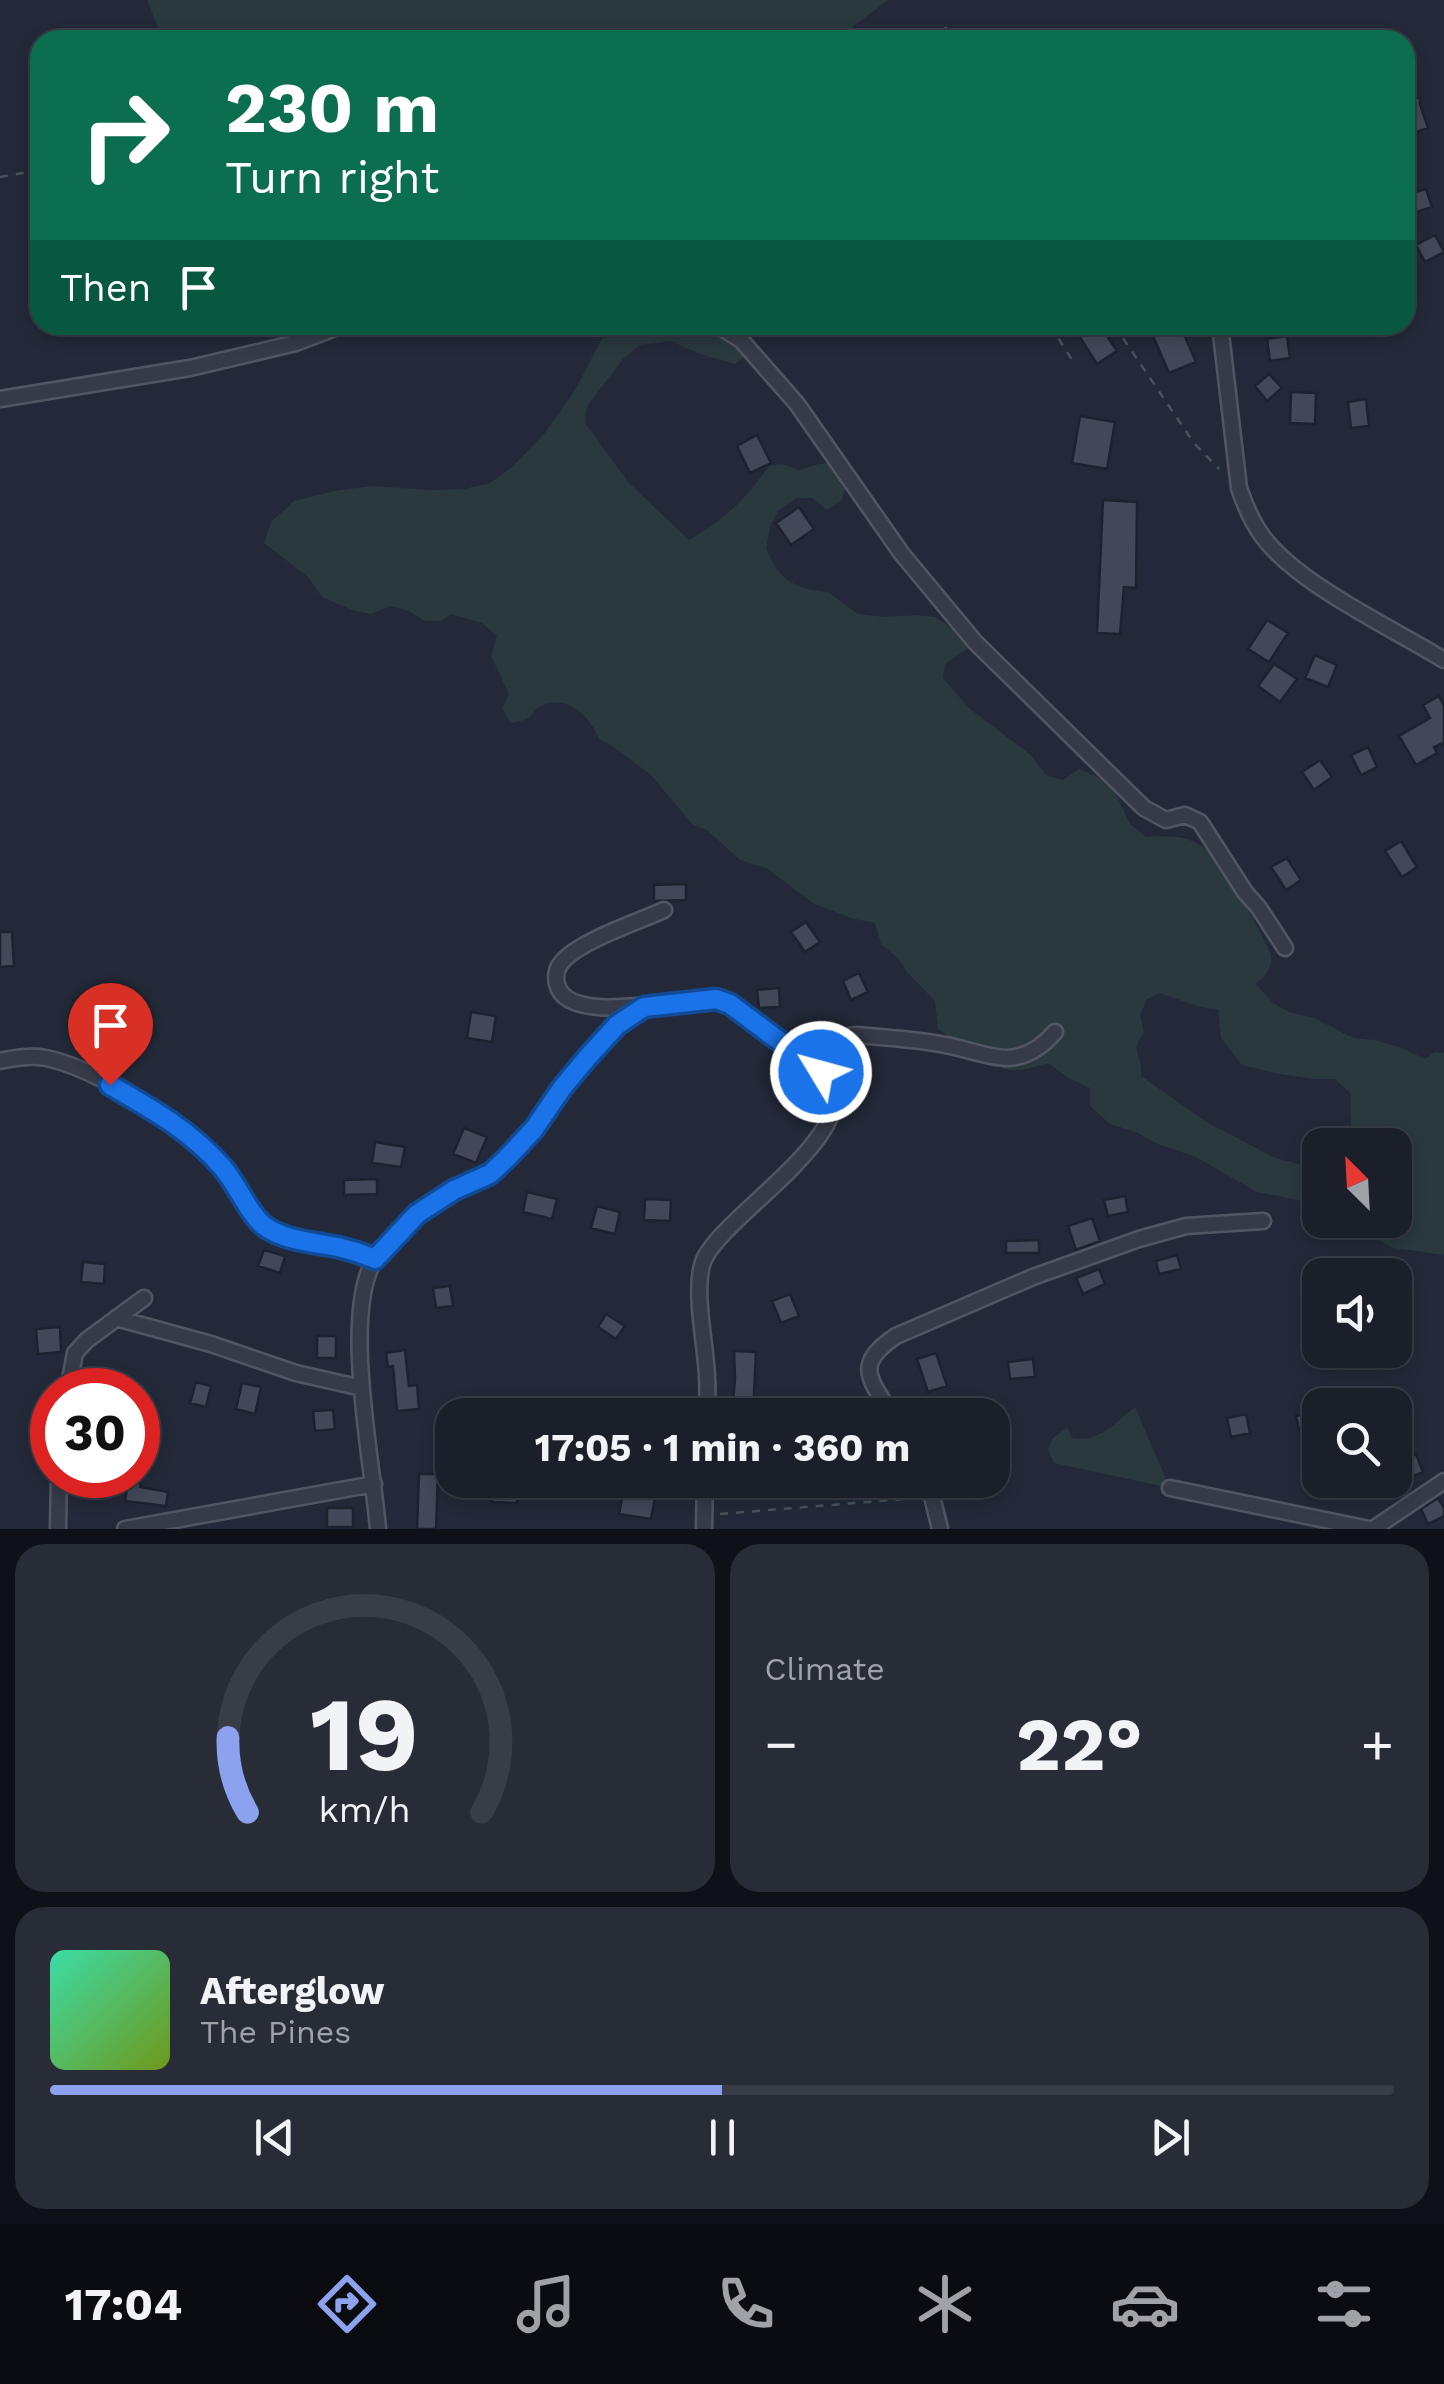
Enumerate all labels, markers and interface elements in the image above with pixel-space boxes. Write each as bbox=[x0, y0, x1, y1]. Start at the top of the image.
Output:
text: 230 m bbox=[225, 67, 439, 149]
icon: right bbox=[60, 70, 190, 200]
text: Turn right bbox=[225, 151, 439, 204]
icon: arrive bbox=[171, 260, 226, 315]
text: Then bbox=[60, 266, 151, 310]
pin bbox=[68, 983, 153, 1086]
icon: arrive bbox=[83, 998, 138, 1053]
position arrow bbox=[769, 1020, 873, 1124]
north arrow bbox=[1302, 1128, 1412, 1238]
map controls bbox=[1302, 1128, 1412, 1498]
button: sound bbox=[1302, 1258, 1412, 1368]
speed limit sign: 30 bbox=[30, 1368, 160, 1498]
button: search bbox=[1302, 1388, 1412, 1498]
text: 17:05 · 1 min · 360 m bbox=[535, 1426, 910, 1470]
text: Climate bbox=[765, 1650, 885, 1688]
text: 19 bbox=[310, 1673, 419, 1795]
text: 22° bbox=[1016, 1700, 1143, 1788]
text: − bbox=[765, 1712, 798, 1776]
text: + bbox=[1361, 1712, 1394, 1776]
text: km/h bbox=[319, 1789, 411, 1831]
text: Afterglow bbox=[200, 1969, 385, 2013]
text: The Pines bbox=[200, 2013, 351, 2051]
icon: previous bbox=[247, 2110, 302, 2165]
icon: pause bbox=[695, 2110, 750, 2165]
icon: next bbox=[1143, 2110, 1198, 2165]
icon: directions bbox=[312, 2269, 382, 2339]
icon: music bbox=[511, 2269, 581, 2339]
icon: phone bbox=[711, 2269, 781, 2339]
icon: climate bbox=[910, 2269, 980, 2339]
icon: car bbox=[1110, 2269, 1180, 2339]
icon: filters bbox=[1309, 2269, 1379, 2339]
text: 17:04 bbox=[65, 2278, 182, 2331]

